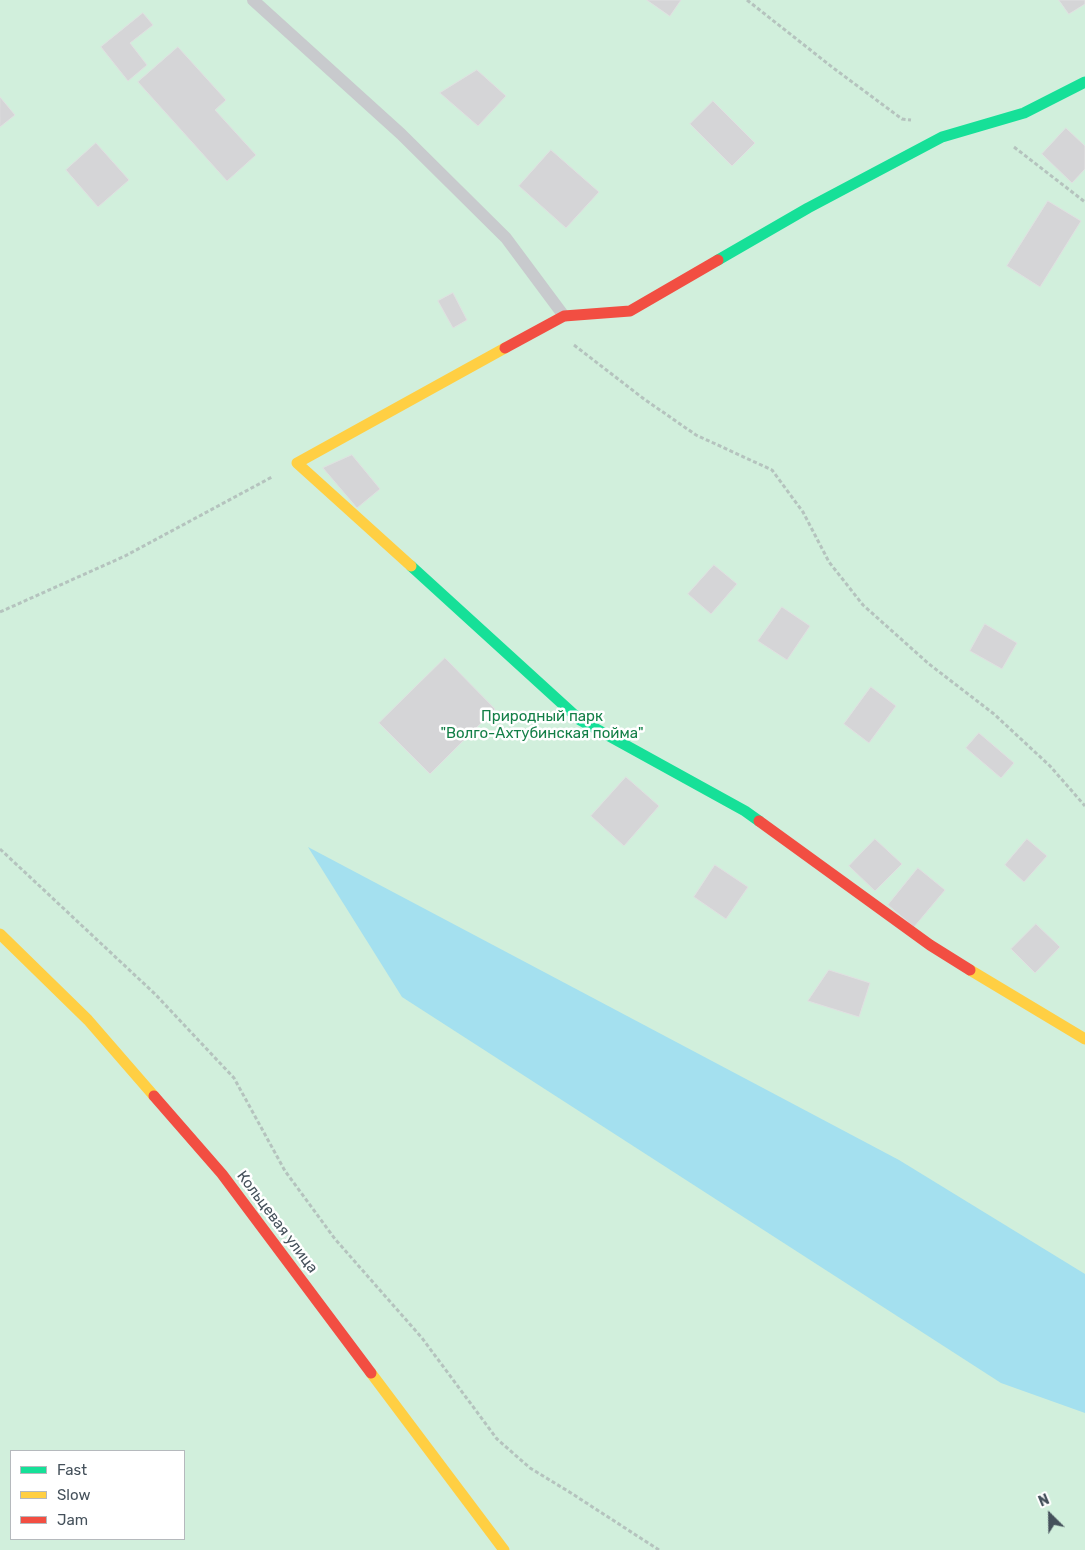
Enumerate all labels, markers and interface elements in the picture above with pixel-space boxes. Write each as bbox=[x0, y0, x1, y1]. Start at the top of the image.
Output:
park label: Природный парк "Волго-Ахтубинская пойма" bbox=[440, 708, 644, 743]
street label: Кольцевая улица bbox=[233, 1167, 321, 1277]
legend bbox=[10, 1450, 185, 1540]
text: Fast bbox=[57, 1461, 87, 1479]
text: Slow bbox=[57, 1486, 90, 1504]
north arrow bbox=[1025, 1490, 1075, 1540]
text: N bbox=[1036, 1491, 1052, 1511]
text: Jam bbox=[57, 1511, 88, 1529]

